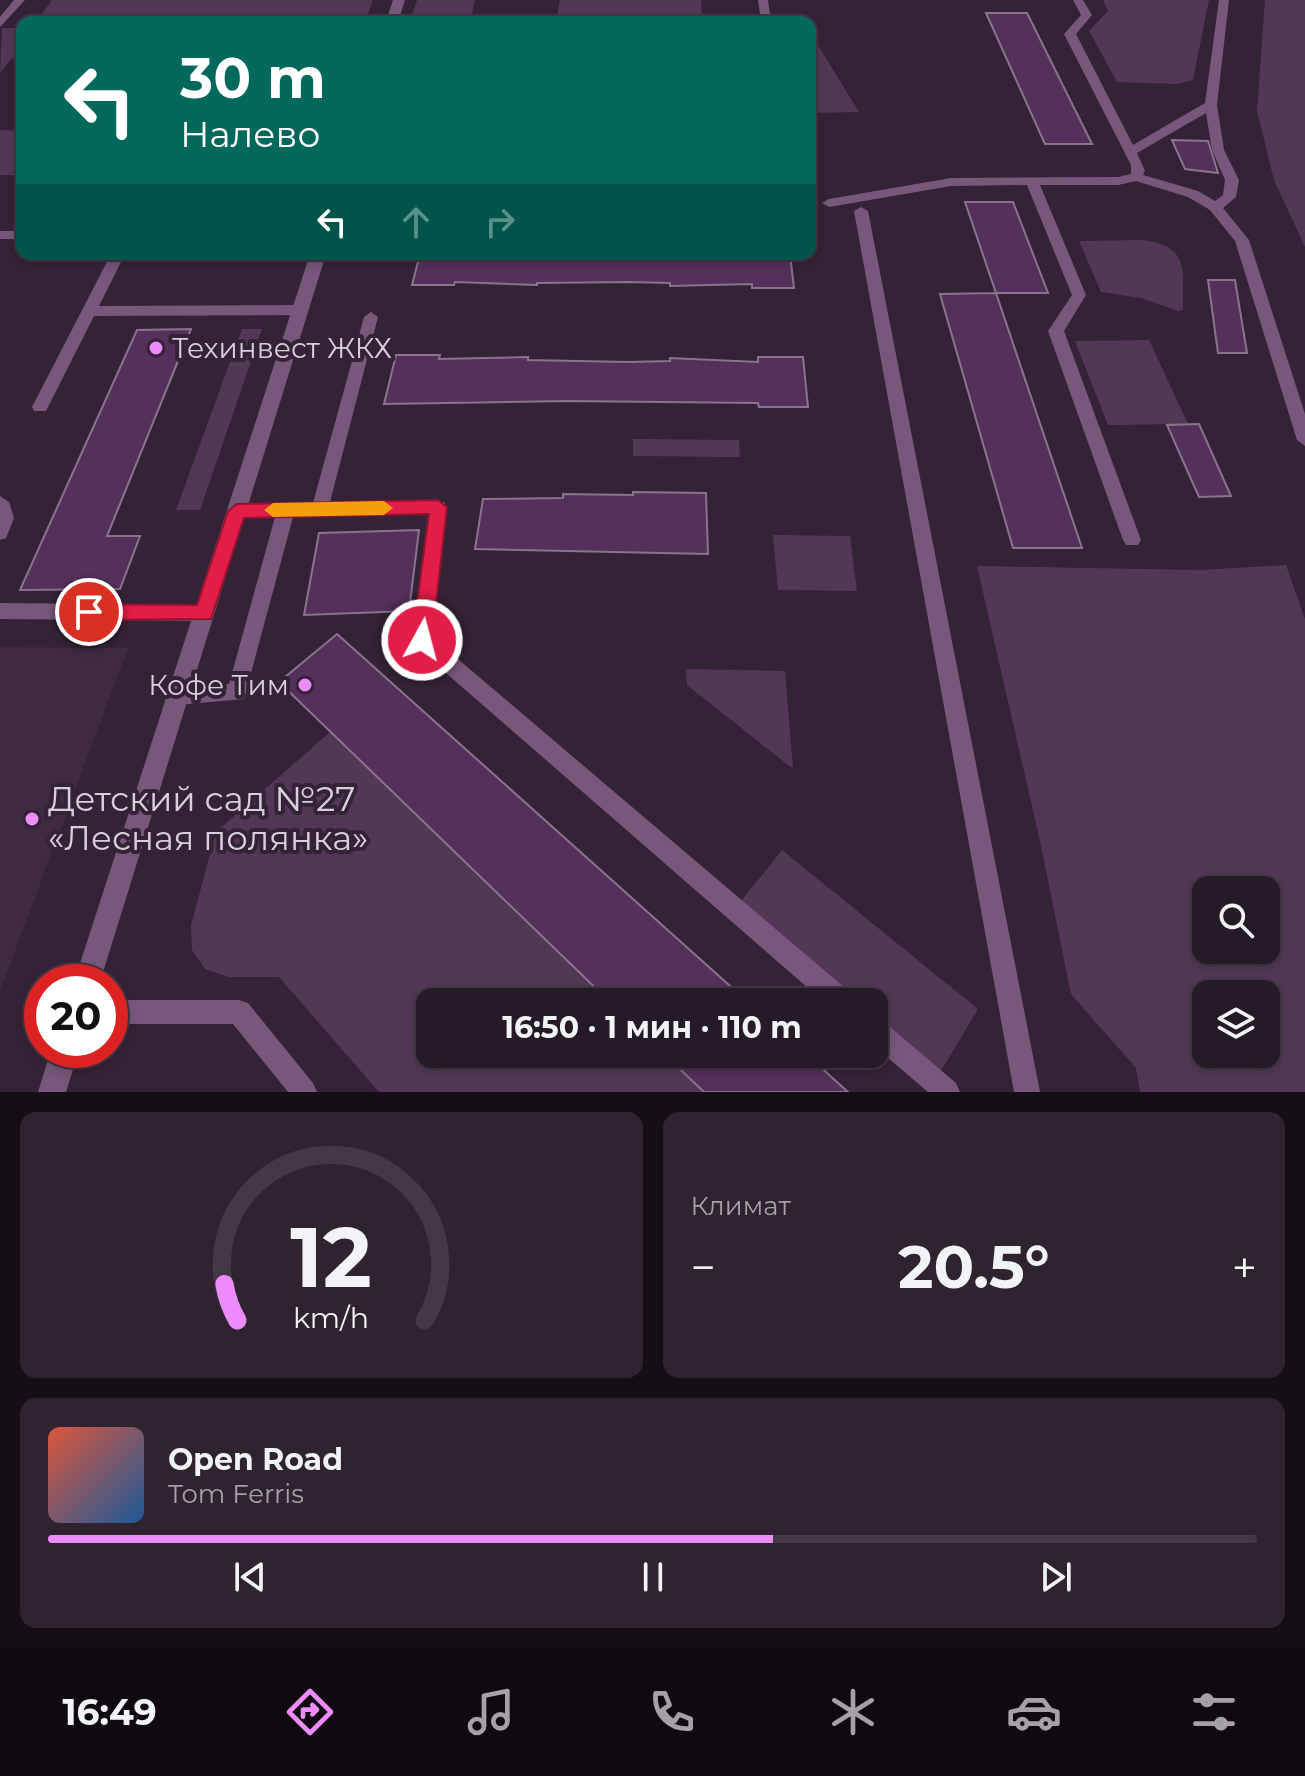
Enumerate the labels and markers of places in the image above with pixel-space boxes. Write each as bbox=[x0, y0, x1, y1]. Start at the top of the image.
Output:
place label: Техинвест ЖКХ bbox=[172, 331, 392, 365]
marker: Техинвест ЖКХ bbox=[147, 339, 165, 357]
pin bbox=[55, 578, 123, 646]
place label: Кофе Тим bbox=[148, 668, 289, 702]
marker: Кофе Тим bbox=[296, 676, 314, 694]
place label: Детский сад №27 «Лесная полянка» bbox=[48, 778, 368, 859]
marker: Детский сад №27 «Лесная полянка» bbox=[23, 810, 41, 828]

